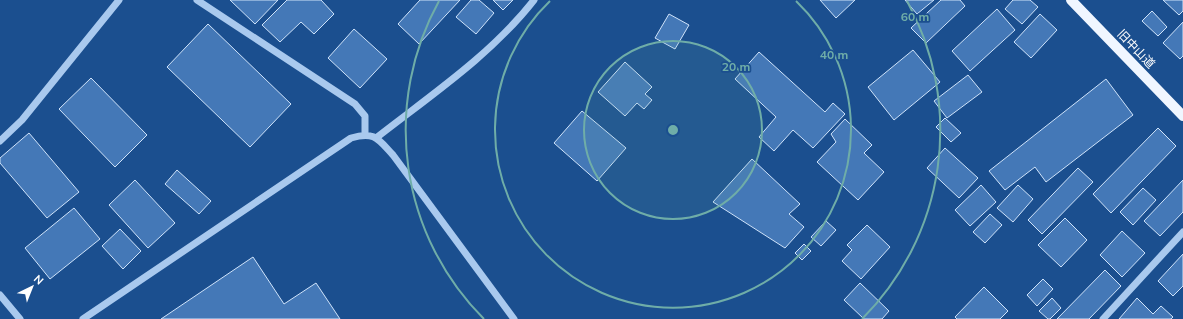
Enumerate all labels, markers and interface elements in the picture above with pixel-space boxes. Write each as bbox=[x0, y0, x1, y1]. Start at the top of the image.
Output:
text: 60 m bbox=[901, 9, 929, 24]
street label: 旧中山道 bbox=[1114, 26, 1158, 71]
text: 40 m bbox=[820, 47, 848, 62]
text: 20 m bbox=[722, 59, 750, 74]
centre of rings bbox=[666, 123, 680, 137]
north arrow bbox=[12, 267, 52, 307]
text: N bbox=[31, 272, 47, 288]

